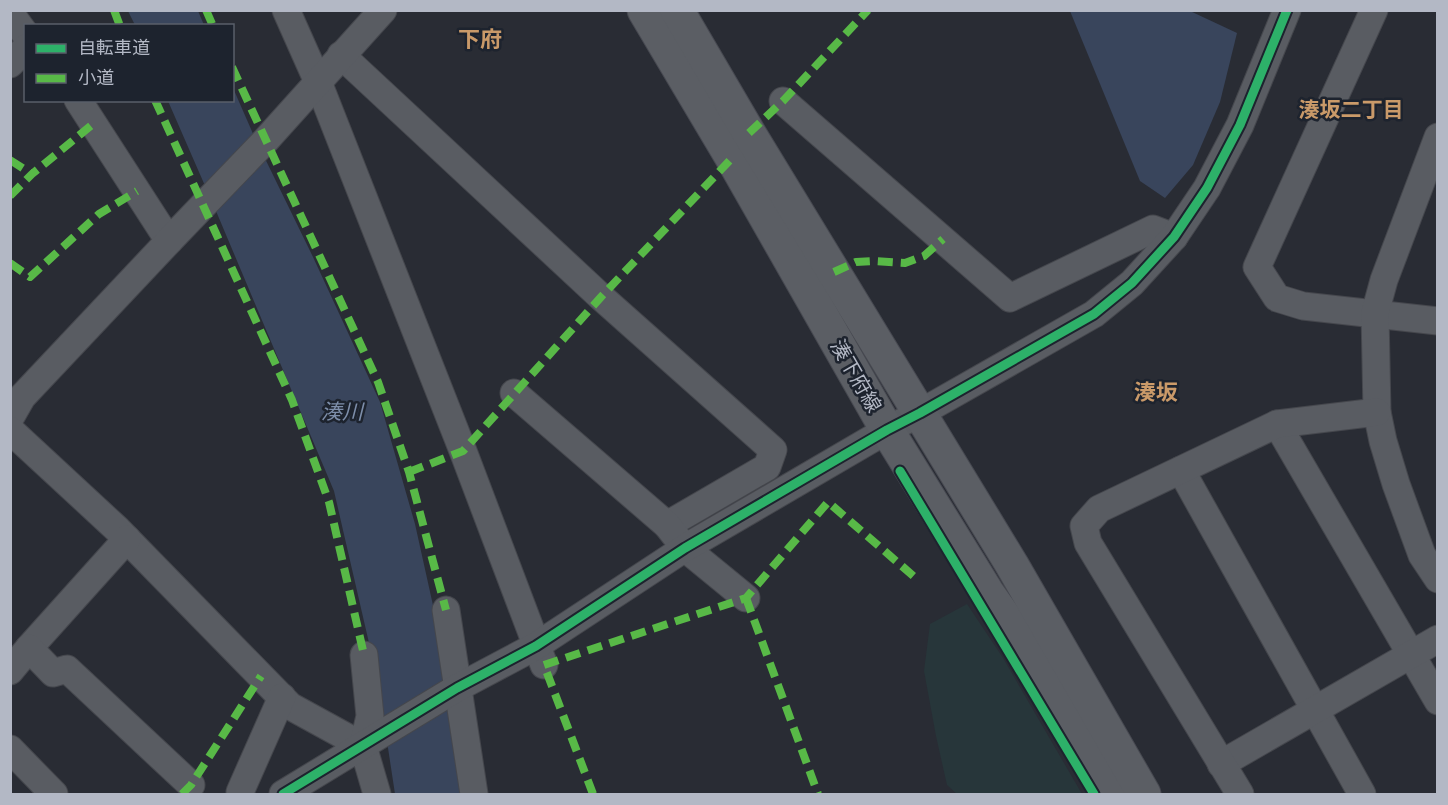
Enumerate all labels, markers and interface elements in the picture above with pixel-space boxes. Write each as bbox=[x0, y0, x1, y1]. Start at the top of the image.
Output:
legend bbox=[24, 24, 234, 102]
district label: 下府 bbox=[458, 27, 502, 53]
text: 自転車道 bbox=[78, 37, 150, 59]
text: 小道 bbox=[78, 67, 114, 89]
district label: 湊坂二丁目 bbox=[1299, 98, 1404, 122]
street label: 湊下府線 bbox=[826, 336, 886, 417]
district label: 湊坂 bbox=[1134, 380, 1178, 406]
water label: 湊川 bbox=[321, 400, 365, 424]

